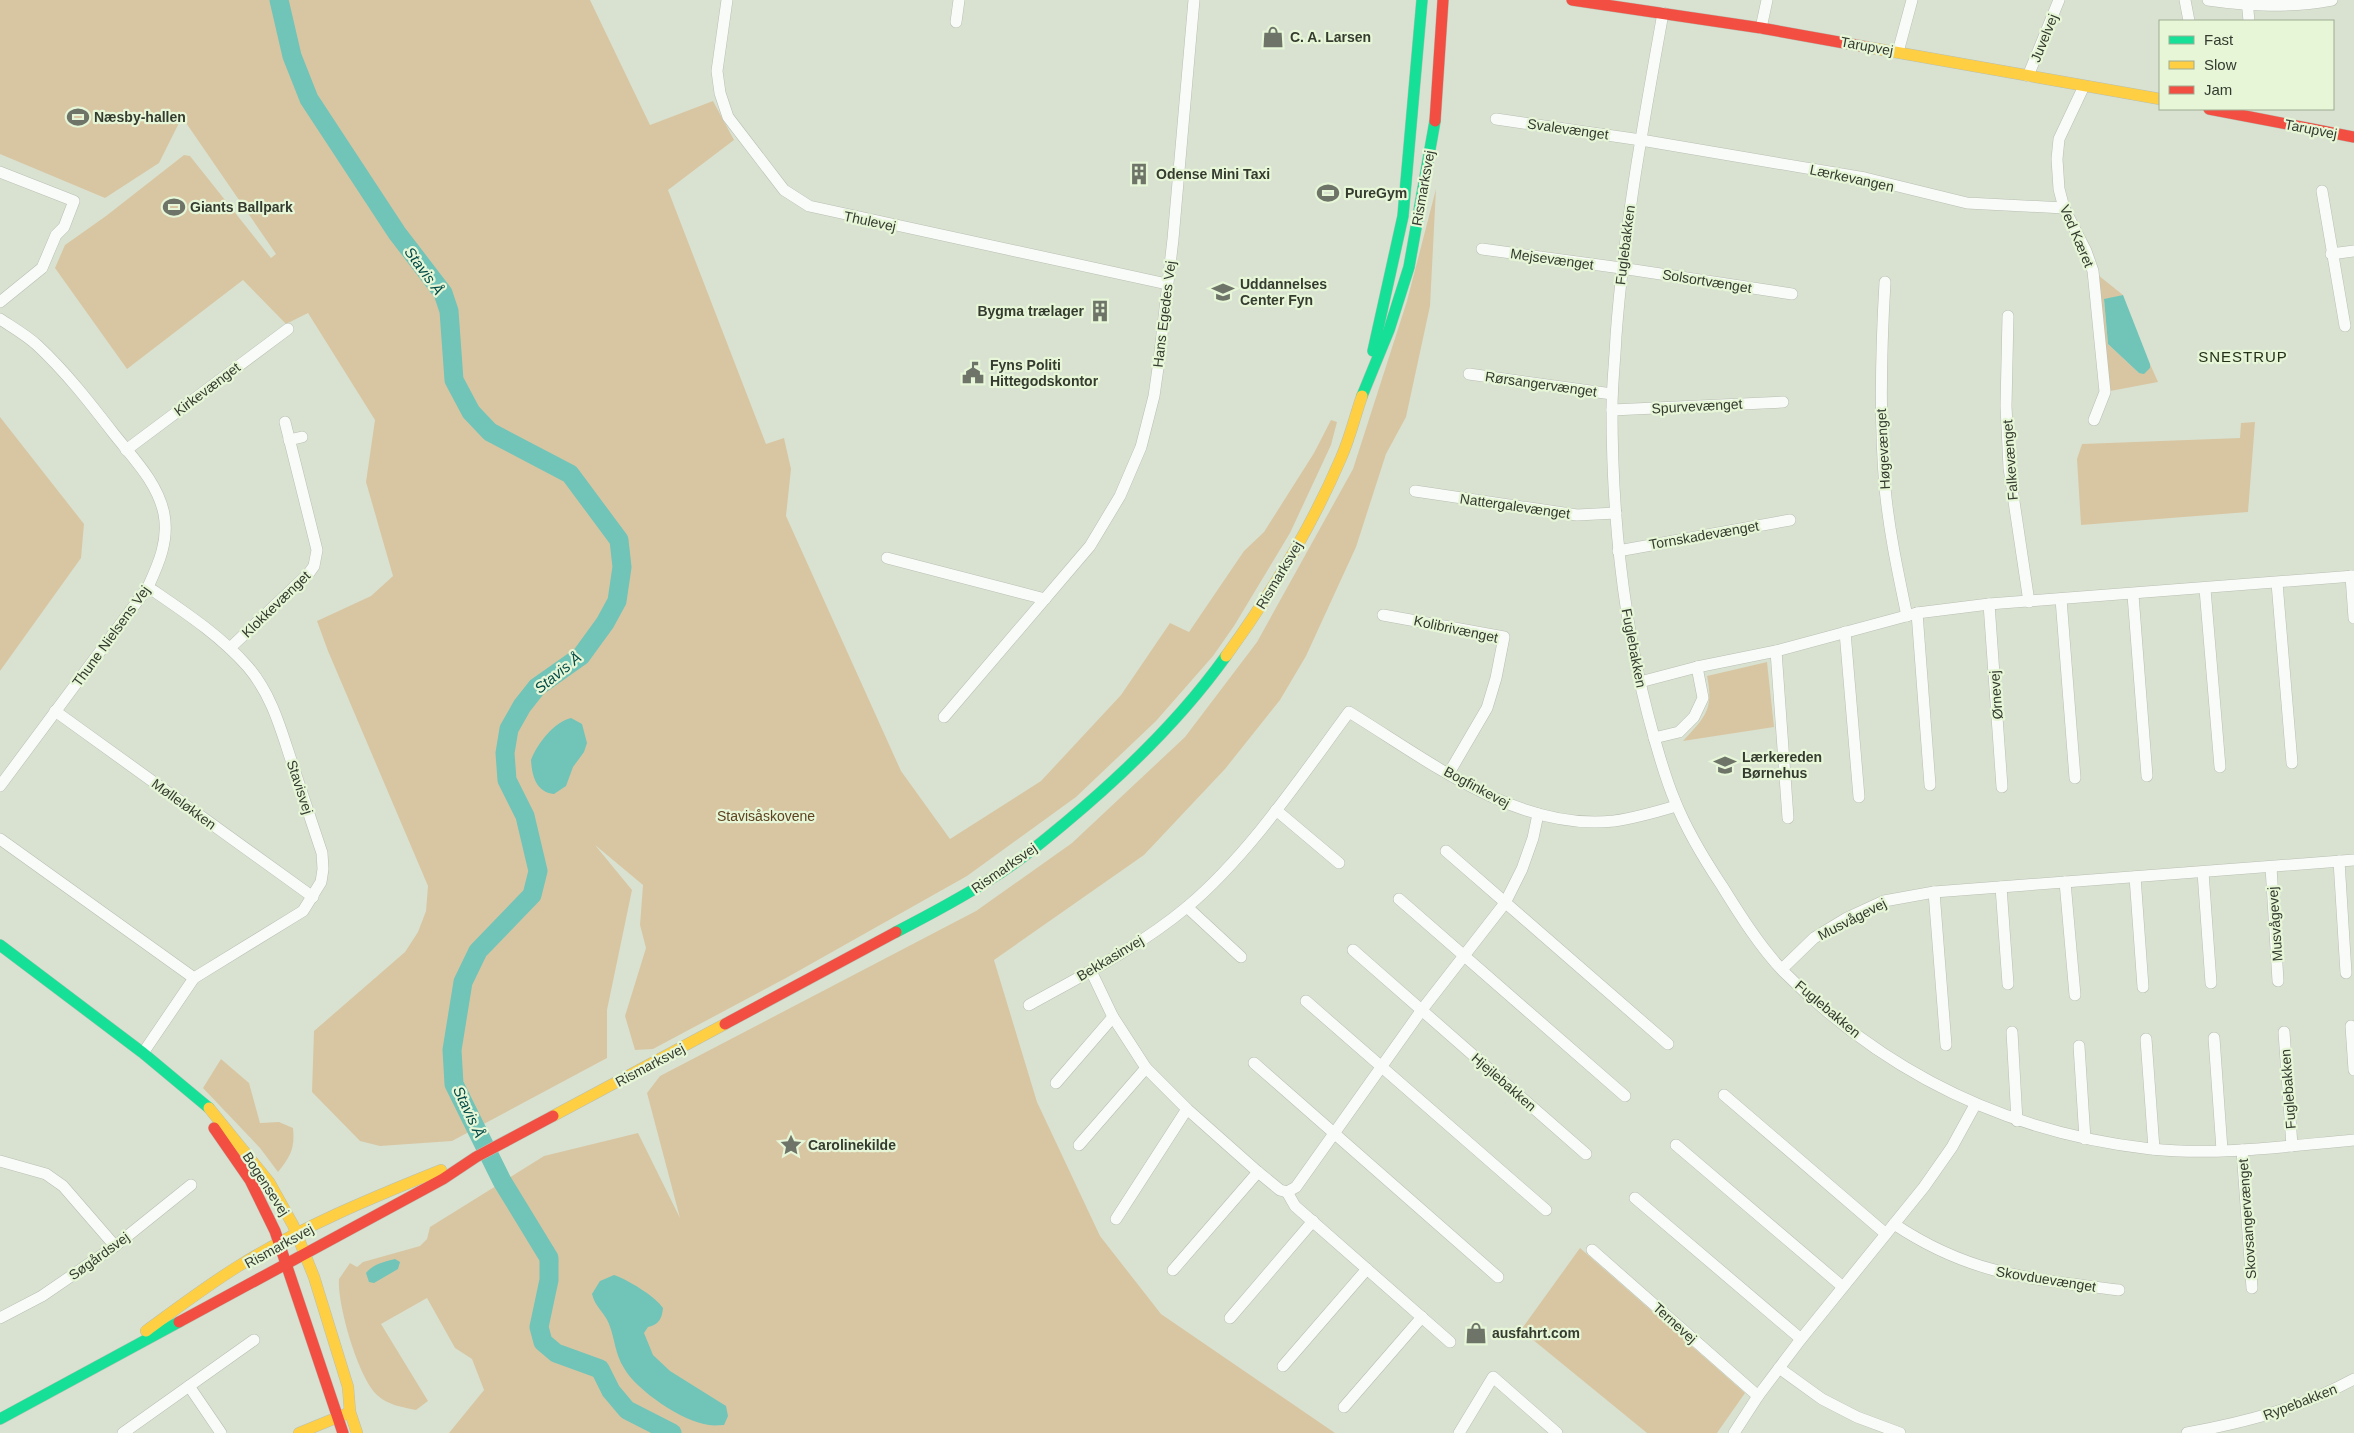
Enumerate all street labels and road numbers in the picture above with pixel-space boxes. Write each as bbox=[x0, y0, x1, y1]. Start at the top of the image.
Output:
street label: Juvelvej bbox=[2027, 12, 2061, 64]
street label: Tarupvej bbox=[1840, 34, 1894, 58]
street label: Svalevænget bbox=[1526, 115, 1610, 143]
street label: Tarupvej bbox=[2283, 116, 2339, 142]
street label: Rismarksvej bbox=[1409, 149, 1437, 227]
street label: Lærkevangen bbox=[1808, 161, 1896, 195]
street label: Ved Kæret bbox=[2057, 202, 2097, 270]
street label: Fuglebakken bbox=[1612, 204, 1638, 286]
street label: Thulevej bbox=[842, 208, 898, 234]
street label: Mejsevænget bbox=[1509, 245, 1595, 273]
street label: Hans Egedes Vej bbox=[1150, 260, 1178, 368]
street label: Solsortvænget bbox=[1661, 266, 1753, 296]
street label: Kirkevænget bbox=[171, 359, 243, 419]
street label: Rørsangervænget bbox=[1484, 368, 1598, 400]
street label: Spurvevænget bbox=[1651, 396, 1743, 416]
street label: Høgevænget bbox=[1873, 408, 1893, 490]
street label: Falkevænget bbox=[1999, 419, 2021, 501]
street label: Nattergalevænget bbox=[1459, 490, 1571, 522]
street label: Tornskadevænget bbox=[1648, 517, 1760, 553]
street label: Rismarksvej bbox=[1253, 538, 1305, 612]
street label: Klokkevænget bbox=[239, 567, 314, 641]
street label: Thune Nielsens Vej bbox=[69, 582, 153, 690]
street label: Fuglebakken bbox=[1618, 607, 1650, 689]
street label: Kolibrivænget bbox=[1412, 612, 1500, 646]
street label: Ørnevej bbox=[1986, 670, 2006, 720]
street label: Stavisvej bbox=[284, 758, 316, 816]
street label: Bogfinkevej bbox=[1441, 763, 1513, 811]
street label: Mølleløkken bbox=[149, 775, 219, 833]
street label: Rismarksvej bbox=[968, 840, 1040, 896]
street label: Musvågevej bbox=[2264, 886, 2286, 962]
street label: Musvågevej bbox=[1815, 895, 1889, 943]
street label: Bekkasinvej bbox=[1074, 932, 1146, 984]
street label: Fuglebakken bbox=[1792, 977, 1864, 1041]
street label: Rismarksvej bbox=[613, 1040, 687, 1090]
street label: Fuglebakken bbox=[2277, 1048, 2299, 1130]
street label: Hjejlebakken bbox=[1468, 1050, 1540, 1114]
street label: Bogensevej bbox=[239, 1149, 293, 1219]
street label: Skovsangervænget bbox=[2235, 1158, 2259, 1280]
street label: Rismarksvej bbox=[242, 1221, 316, 1271]
street label: Søgårdsvej bbox=[66, 1229, 132, 1283]
street label: Skovduevænget bbox=[1995, 1263, 2097, 1295]
street label: Ternevej bbox=[1650, 1299, 1700, 1347]
street label: Rypebakken bbox=[2261, 1381, 2339, 1423]

